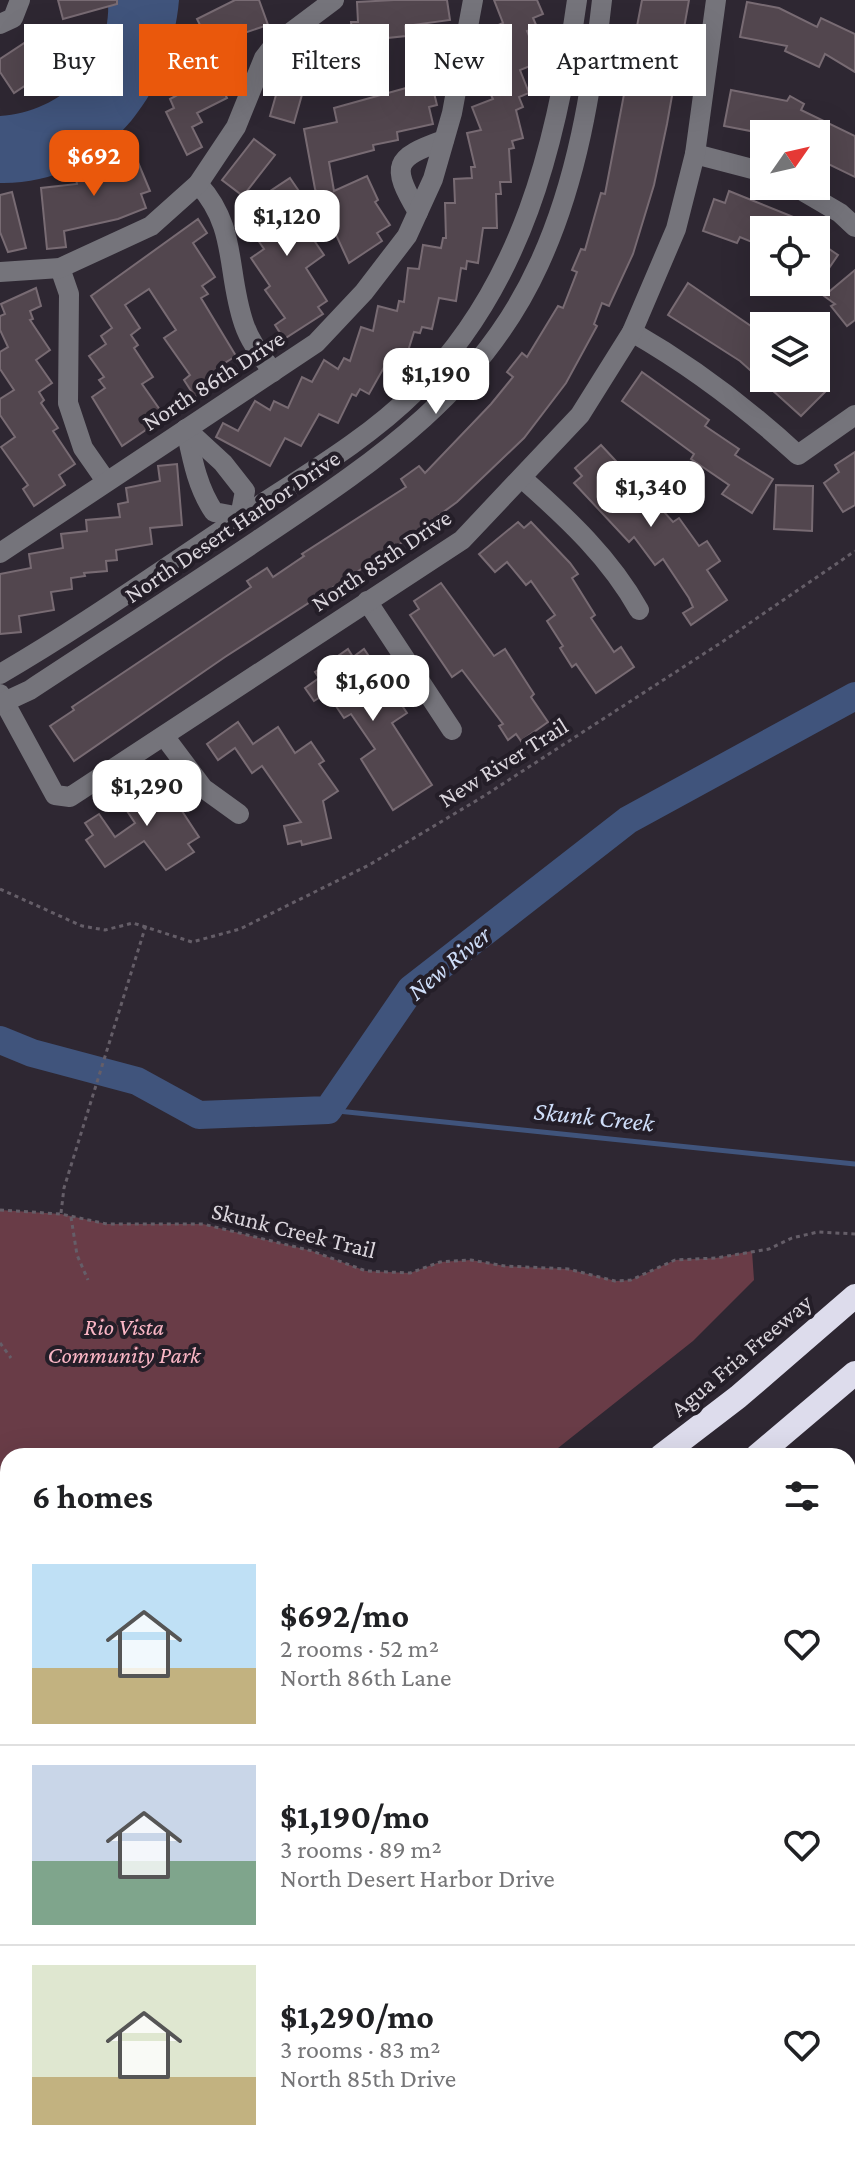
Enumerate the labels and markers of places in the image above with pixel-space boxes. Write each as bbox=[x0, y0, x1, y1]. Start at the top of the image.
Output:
pin: $692 bbox=[47, 130, 141, 198]
pin: $1,120 bbox=[222, 190, 352, 258]
pin: $1,190 bbox=[371, 348, 501, 416]
pin: $1,340 bbox=[586, 461, 716, 529]
pin: $1,600 bbox=[308, 655, 438, 723]
pin: $1,290 bbox=[82, 760, 212, 828]

